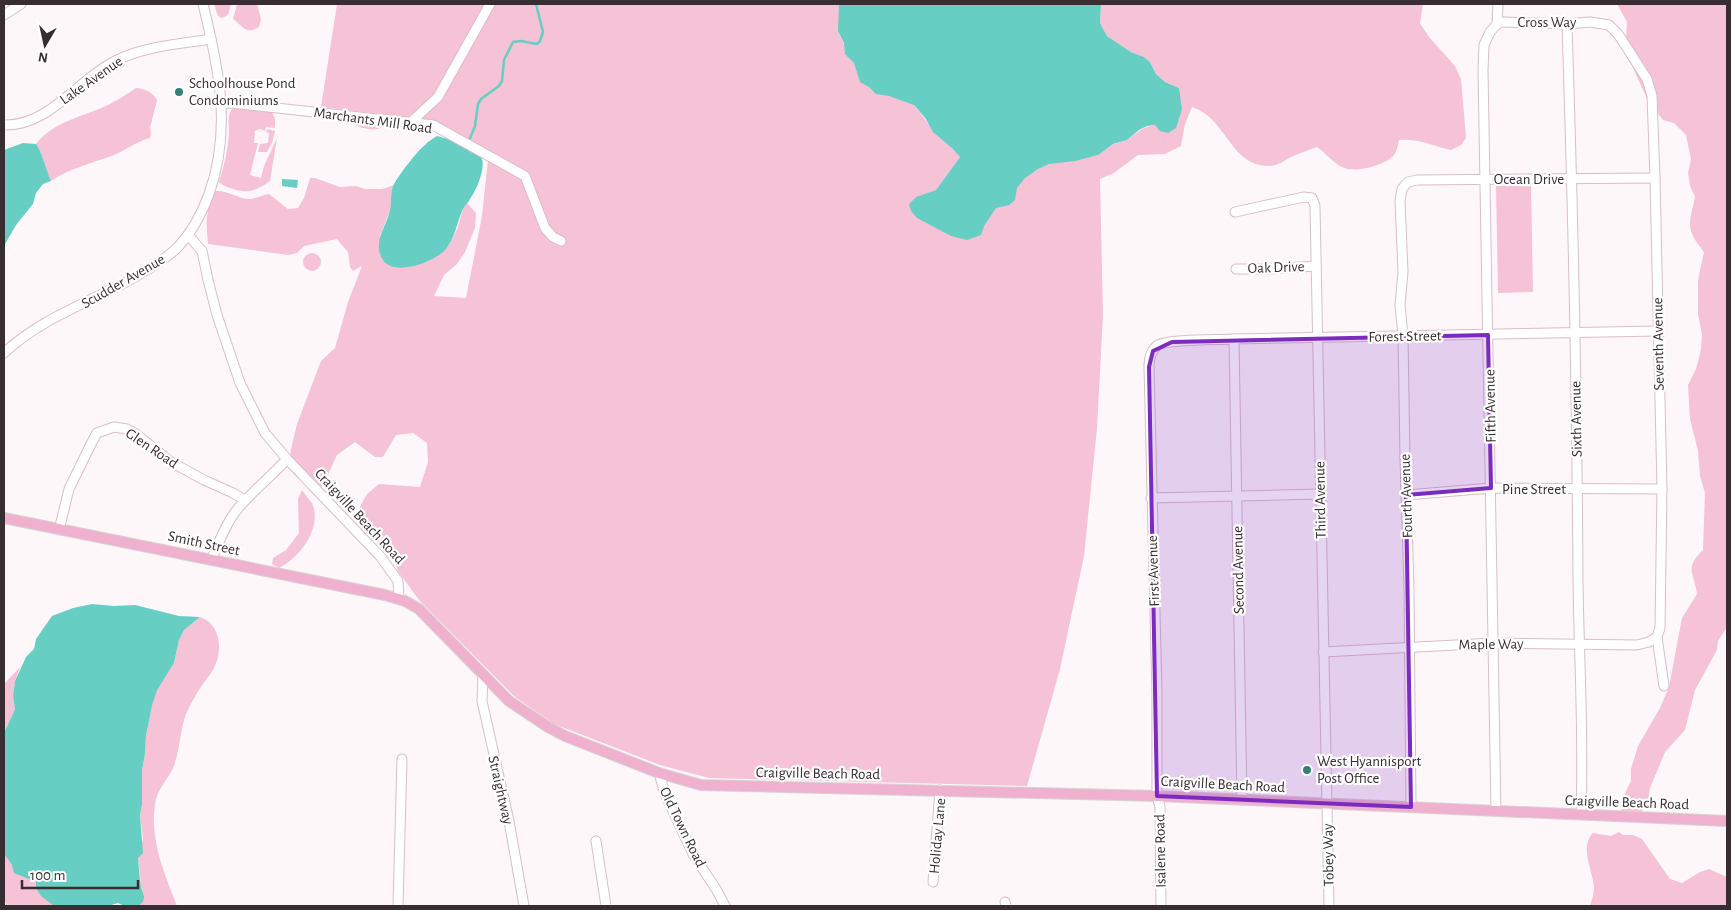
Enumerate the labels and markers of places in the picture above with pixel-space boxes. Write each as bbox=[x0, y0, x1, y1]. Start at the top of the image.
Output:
place label: Schoolhouse Pond Condominiums bbox=[189, 76, 296, 108]
marker: Schoolhouse Pond Condominiums bbox=[173, 86, 185, 98]
place label: West Hyannisport Post Office bbox=[1317, 754, 1421, 786]
marker: West Hyannisport Post Office bbox=[1301, 764, 1313, 776]

